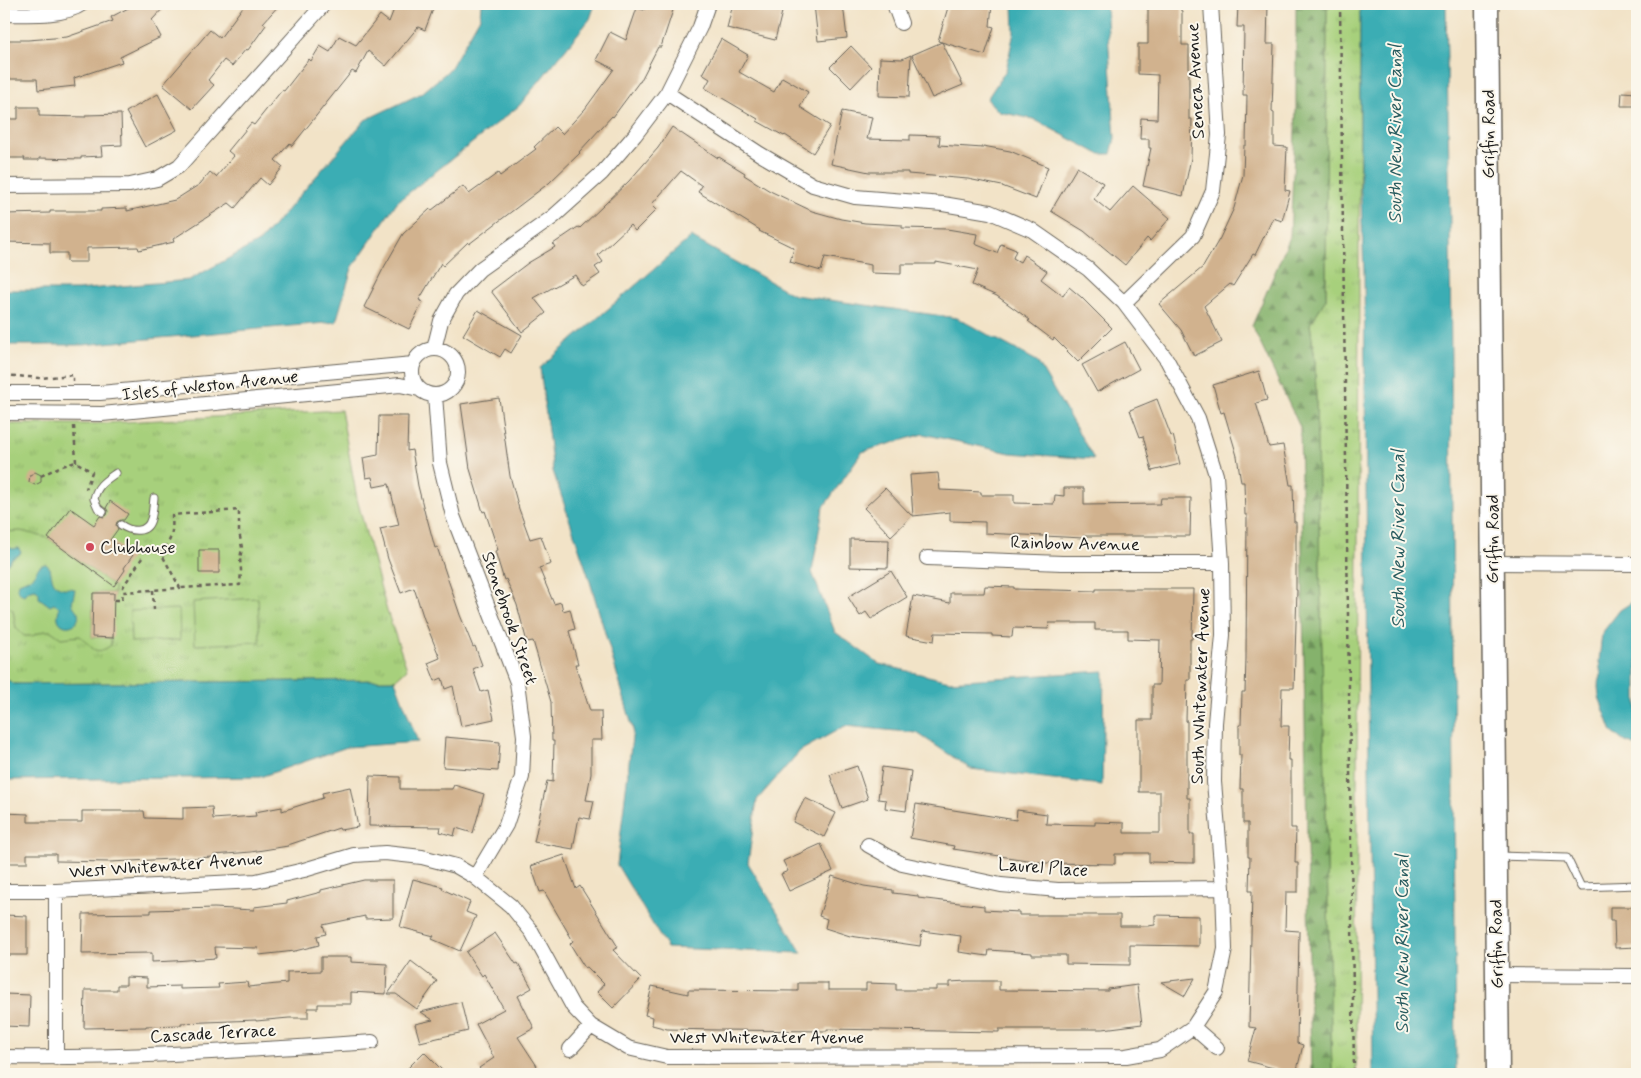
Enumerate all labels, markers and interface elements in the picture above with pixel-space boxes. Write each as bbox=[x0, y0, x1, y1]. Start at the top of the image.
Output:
street label: Seneca Avenue bbox=[1181, 22, 1211, 140]
water label: South New River Canal bbox=[1383, 43, 1408, 223]
street label: Griffin Road bbox=[1477, 89, 1501, 179]
street label: Isles of Weston Avenue bbox=[121, 365, 300, 407]
water label: South New River Canal bbox=[1386, 448, 1411, 628]
street label: Griffin Road bbox=[1481, 494, 1505, 584]
street label: Rainbow Avenue bbox=[1010, 531, 1140, 557]
place label: Clubhouse bbox=[100, 536, 176, 560]
marker: Clubhouse bbox=[84, 541, 96, 553]
street label: Stonebrook Street bbox=[475, 549, 543, 688]
street label: South Whitewater Avenue bbox=[1186, 587, 1216, 785]
street label: West Whitewater Avenue bbox=[68, 847, 264, 885]
street label: Laurel Place bbox=[997, 853, 1089, 883]
water label: South New River Canal bbox=[1390, 853, 1415, 1033]
street label: Griffin Road bbox=[1484, 899, 1510, 989]
street label: Cascade Terrace bbox=[149, 1019, 277, 1049]
street label: West Whitewater Avenue bbox=[670, 1026, 864, 1050]

